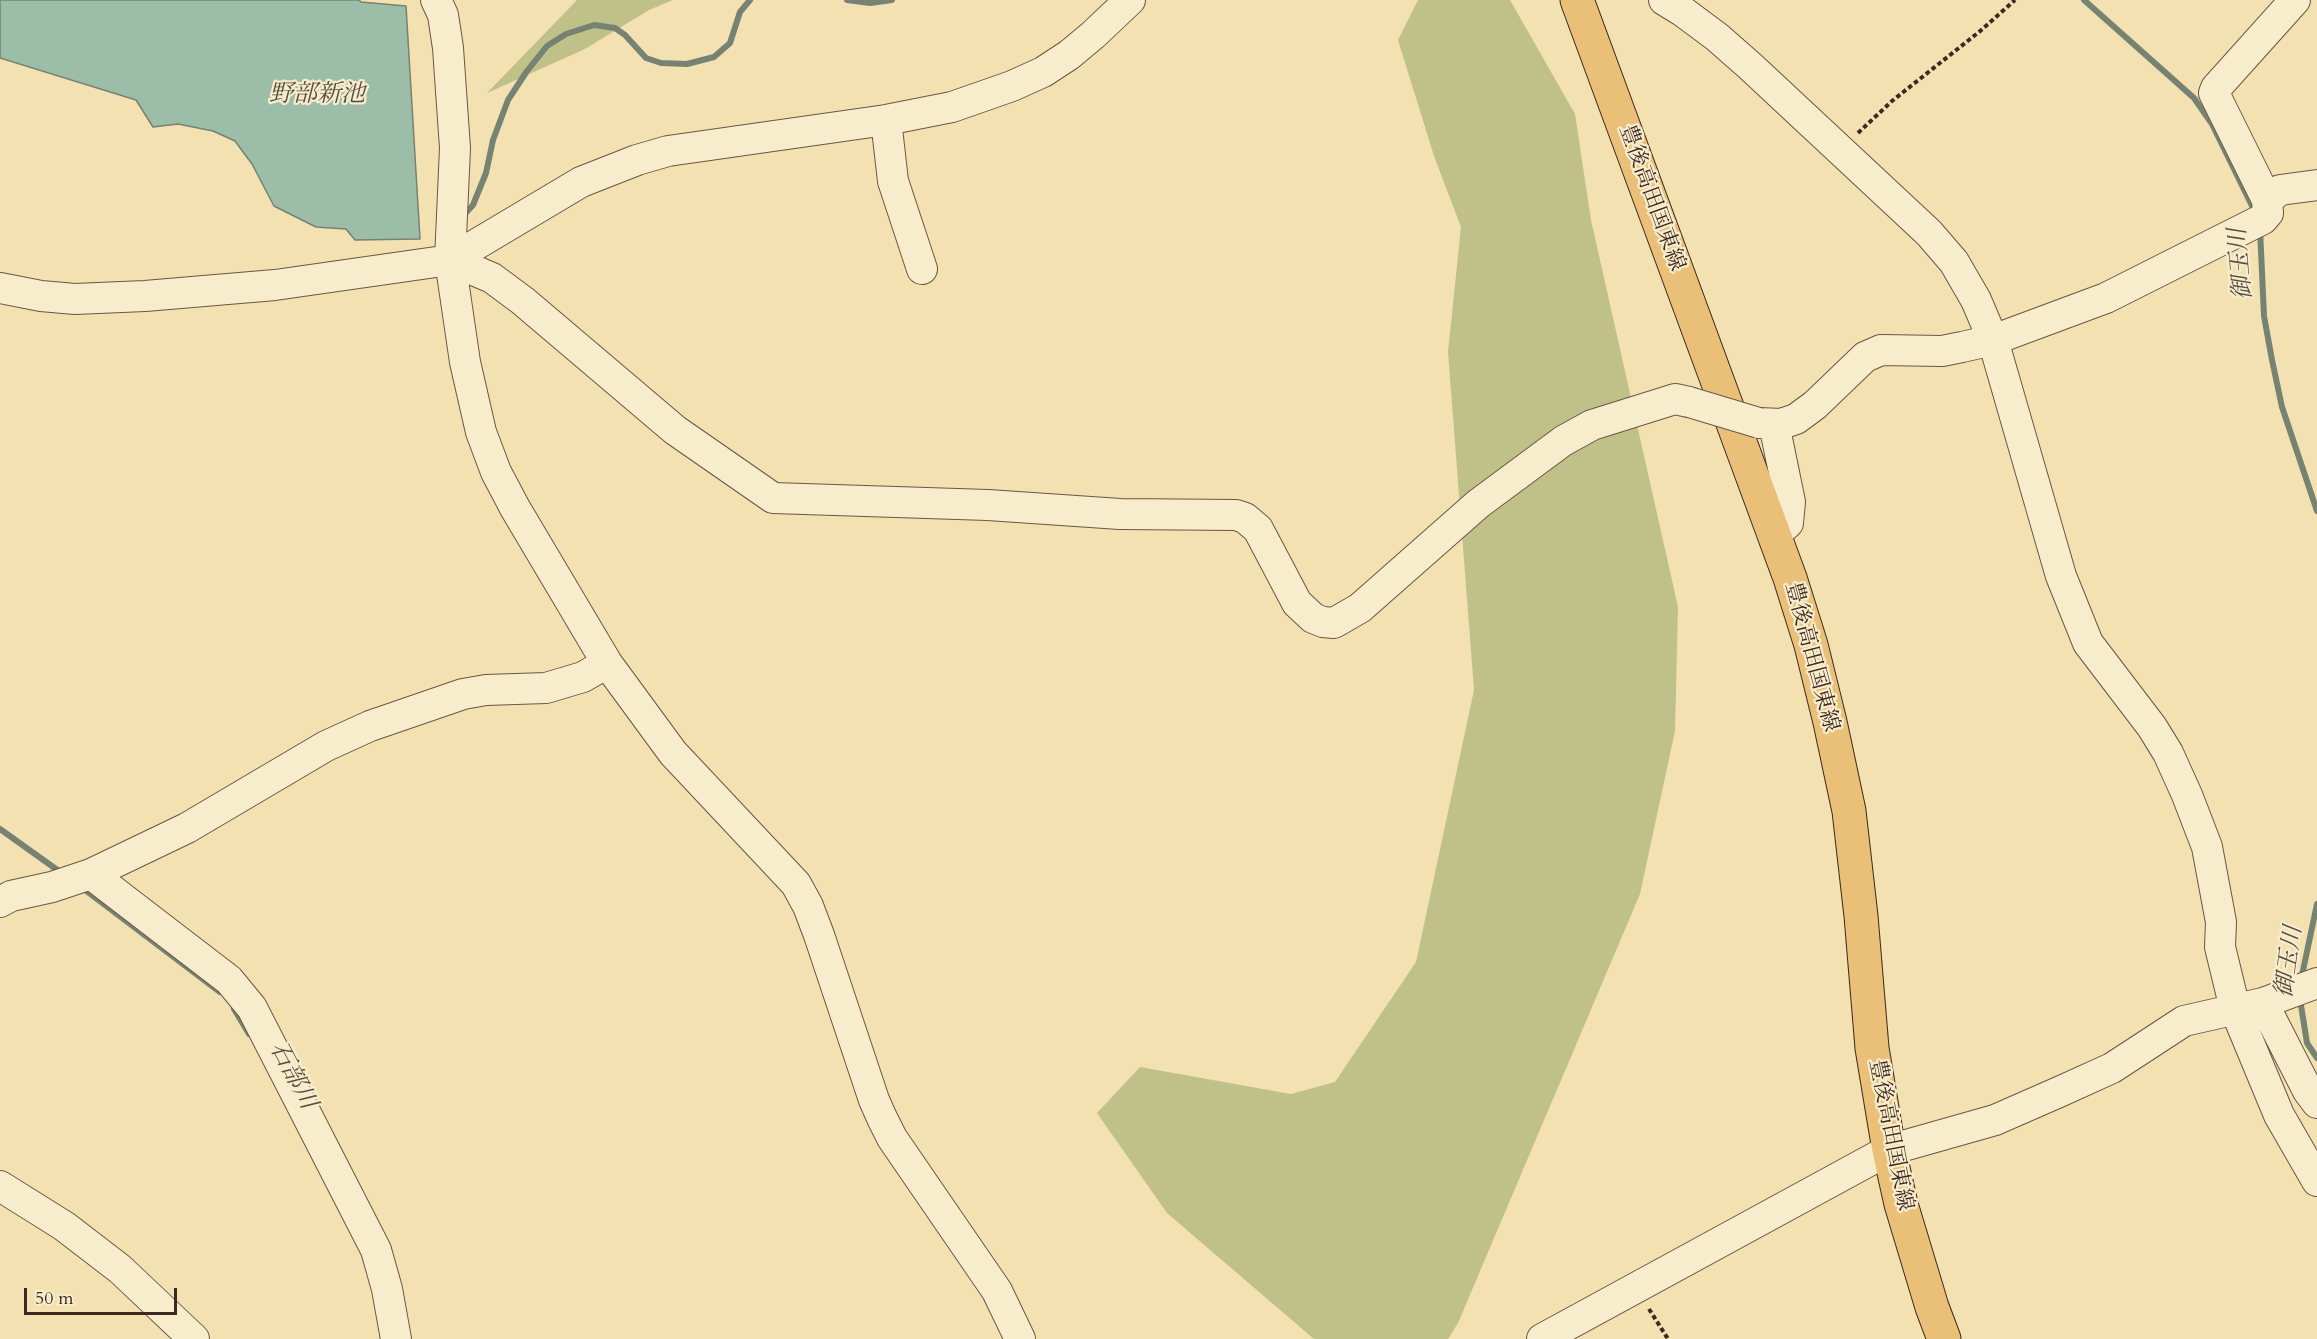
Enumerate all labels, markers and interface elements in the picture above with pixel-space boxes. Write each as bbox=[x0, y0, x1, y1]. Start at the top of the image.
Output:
water label: 野部新池 bbox=[269, 81, 365, 109]
street label: 豊後高田国東線 bbox=[1612, 121, 1690, 275]
water label: 御玉川 bbox=[2225, 227, 2259, 301]
street label: 豊後高田国東線 bbox=[1778, 579, 1844, 735]
water label: 御玉川 bbox=[2271, 924, 2309, 1000]
water label: 石部川 bbox=[262, 1037, 322, 1115]
street label: 豊後高田国東線 bbox=[1862, 1057, 1918, 1213]
scale bar bbox=[27, 1276, 180, 1314]
text: 50 m bbox=[35, 1286, 74, 1311]

